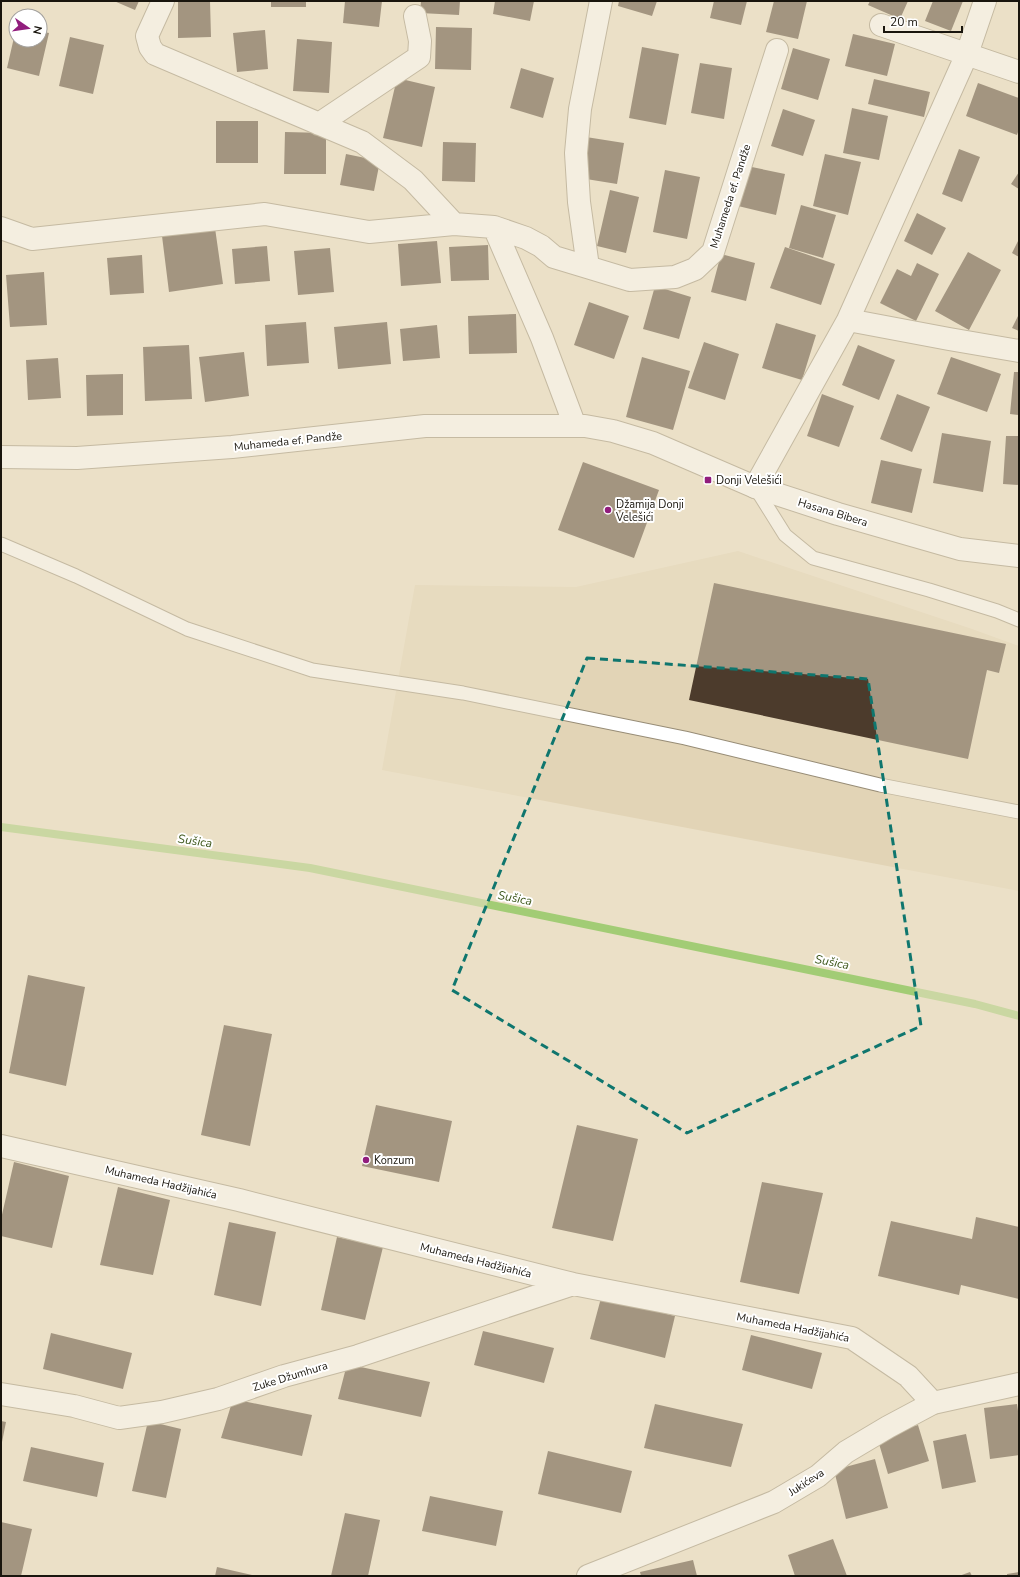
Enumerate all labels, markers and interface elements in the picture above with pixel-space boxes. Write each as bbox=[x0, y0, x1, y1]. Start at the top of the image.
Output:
north arrow bbox=[8, 8, 48, 48]
scale bar bbox=[884, 8, 962, 34]
text: 20 m bbox=[890, 14, 918, 30]
text: N bbox=[29, 24, 45, 36]
street label: Muhameda ef. Pandže bbox=[707, 142, 754, 250]
street label: Muhameda ef. Pandže bbox=[233, 428, 343, 455]
place label: Donji Velešići bbox=[716, 473, 782, 488]
marker: Donji Velešići bbox=[703, 475, 713, 485]
street label: Hasana Bibera bbox=[796, 495, 870, 530]
place label: Džamija Donji Velešići bbox=[615, 497, 684, 525]
marker: Džamija Donji Velešići bbox=[603, 505, 613, 515]
water label: Sušica bbox=[177, 831, 213, 851]
water label: Sušica bbox=[497, 887, 533, 909]
water label: Sušica bbox=[814, 951, 850, 973]
place label: Konzum bbox=[374, 1153, 414, 1168]
marker: Konzum bbox=[361, 1155, 371, 1165]
street label: Muhameda Hadžijahića bbox=[103, 1162, 218, 1203]
street label: Muhameda Hadžijahića bbox=[419, 1239, 533, 1282]
street label: Muhameda Hadžijahića bbox=[735, 1309, 851, 1346]
street label: Zuke Džumhura bbox=[251, 1358, 330, 1395]
street label: Jukićeva bbox=[785, 1465, 827, 1500]

